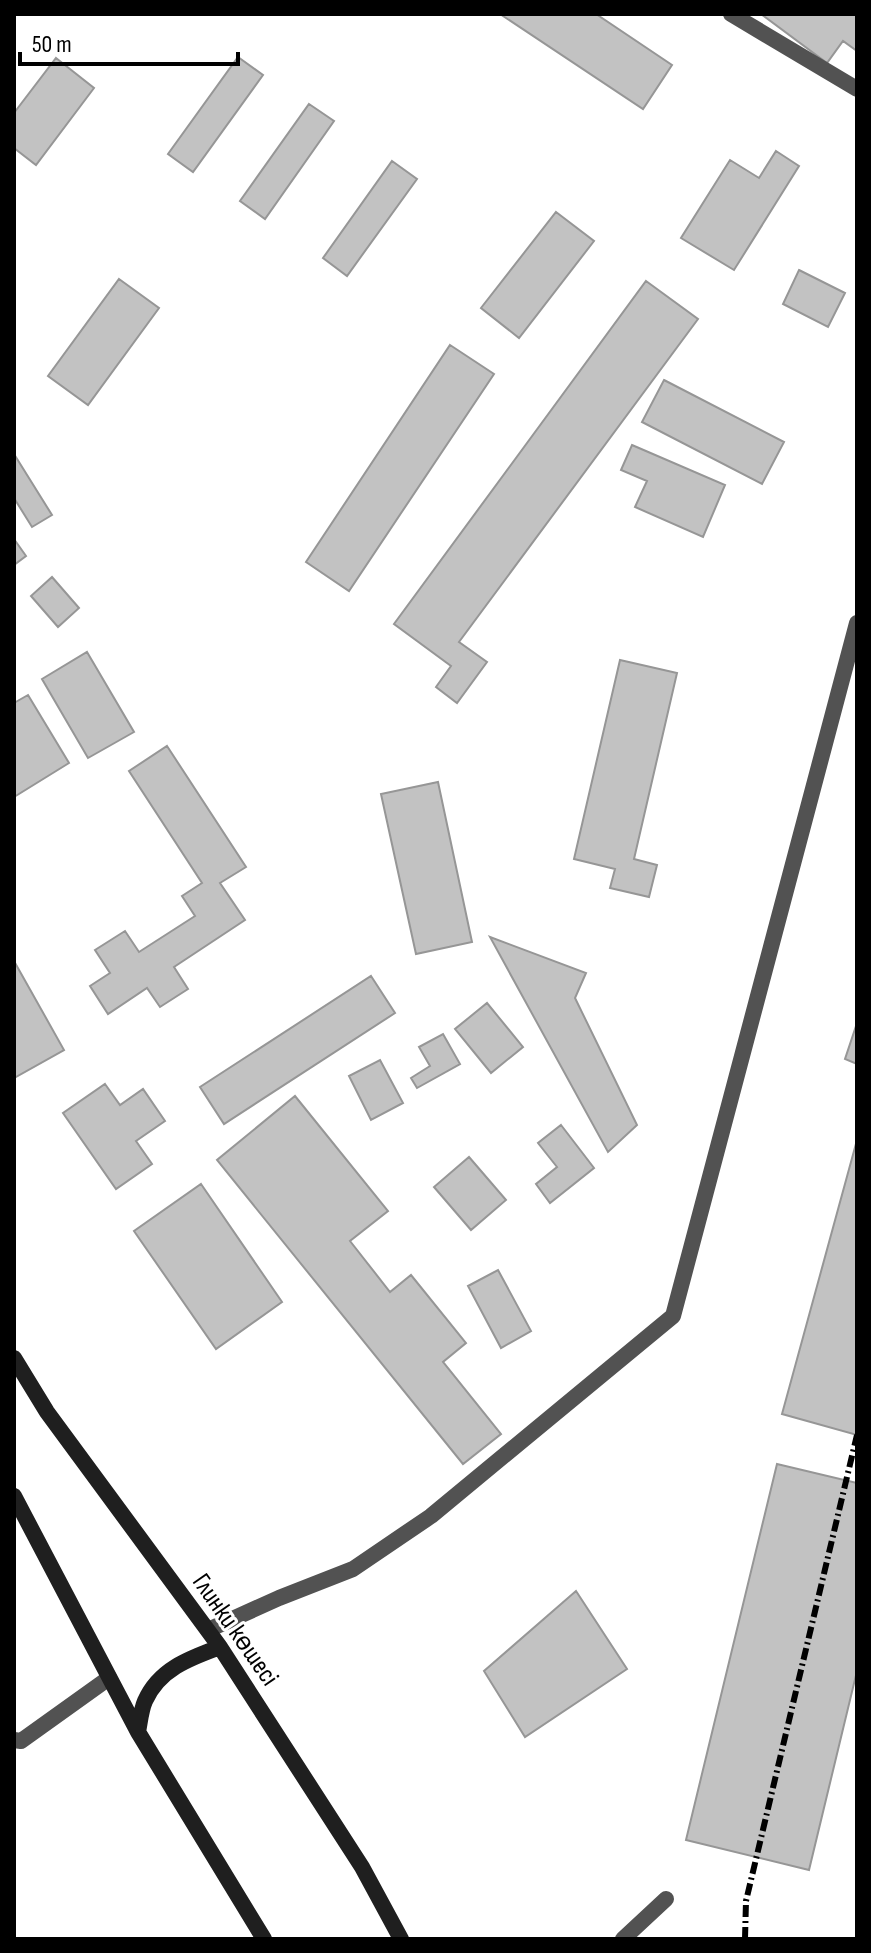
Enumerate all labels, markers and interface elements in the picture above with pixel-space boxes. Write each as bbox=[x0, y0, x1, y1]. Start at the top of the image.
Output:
scale bar bbox=[20, 16, 238, 66]
text: 50 m bbox=[32, 30, 72, 59]
street label: Глинки көшесі bbox=[185, 1568, 285, 1692]

